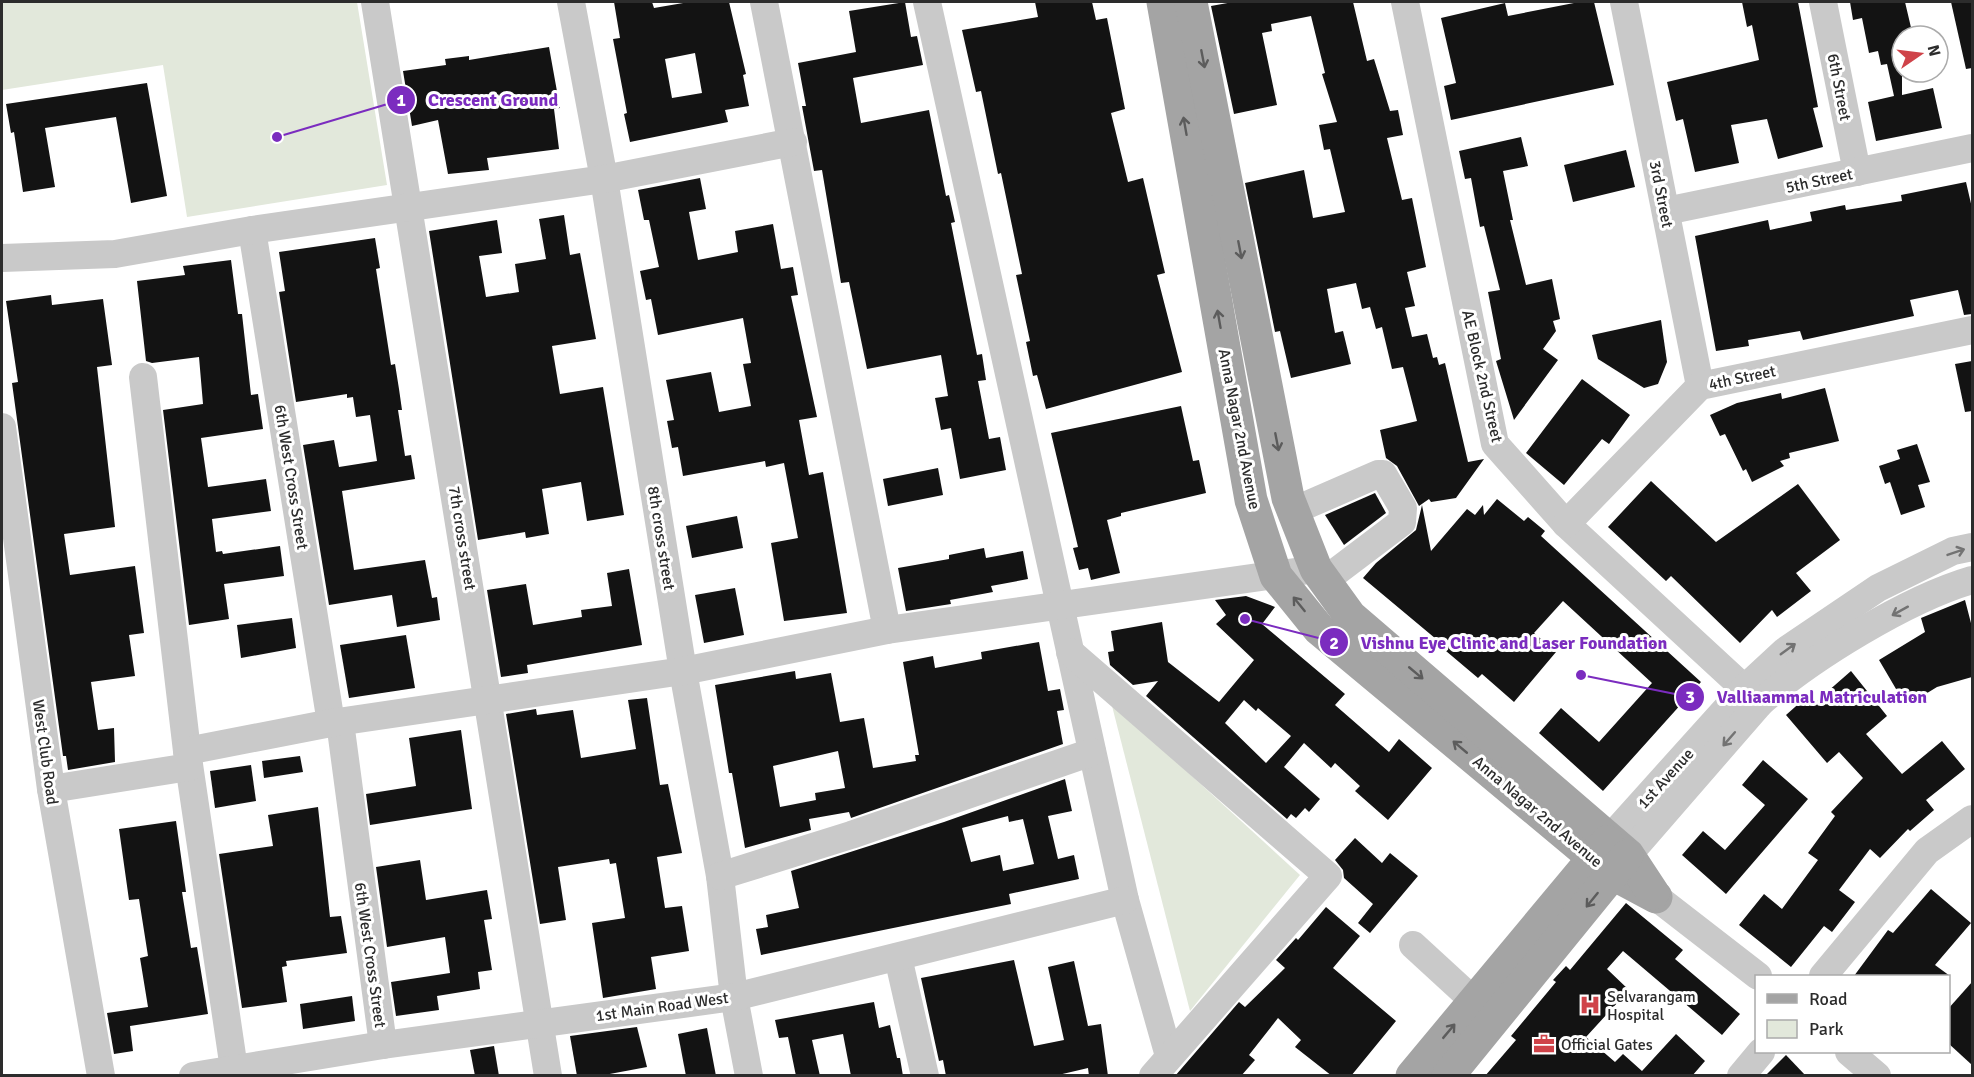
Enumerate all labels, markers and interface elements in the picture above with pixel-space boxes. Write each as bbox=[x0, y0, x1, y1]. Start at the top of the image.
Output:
north arrow bbox=[1890, 24, 1950, 84]
text: N bbox=[1923, 43, 1945, 58]
one-way arrow bbox=[1198, 49, 1209, 68]
street label: 6th Street bbox=[1823, 52, 1855, 123]
callout: Crescent Ground bbox=[386, 82, 570, 118]
text: 1 bbox=[396, 89, 406, 111]
text: Crescent Ground bbox=[428, 89, 558, 111]
one-way arrow bbox=[1180, 117, 1191, 137]
street label: 3rd Street bbox=[1645, 159, 1677, 230]
street label: 5th Street bbox=[1784, 164, 1855, 198]
one-way arrow bbox=[1235, 240, 1246, 260]
street label: AE Block 2nd Street bbox=[1457, 308, 1507, 445]
one-way arrow bbox=[1214, 309, 1225, 329]
street label: Anna Nagar 2nd Avenue bbox=[1214, 347, 1264, 511]
street label: 4th Street bbox=[1707, 361, 1778, 395]
street label: 6th West Cross Street bbox=[270, 403, 312, 551]
one-way arrow bbox=[1272, 431, 1283, 451]
street label: 7th cross street bbox=[444, 485, 480, 592]
street label: 8th cross street bbox=[643, 485, 679, 592]
one-way arrow bbox=[1946, 545, 1965, 556]
one-way arrow bbox=[1292, 596, 1305, 612]
one-way arrow bbox=[1892, 606, 1909, 618]
callout: Vishnu Eye Clinic and Laser Foundation bbox=[1319, 624, 1679, 660]
text: 2 bbox=[1329, 632, 1339, 654]
text: Vishnu Eye Clinic and Laser Foundation bbox=[1361, 632, 1667, 654]
one-way arrow bbox=[1779, 643, 1795, 655]
one-way arrow bbox=[1408, 666, 1423, 680]
callout: Valliaammal Matriculation bbox=[1675, 679, 1939, 715]
text: 3 bbox=[1685, 686, 1695, 708]
text: Valliaammal Matriculation bbox=[1717, 686, 1927, 708]
street label: West Club Road bbox=[28, 698, 62, 806]
one-way arrow bbox=[1722, 731, 1736, 746]
one-way arrow bbox=[1452, 740, 1468, 753]
street label: 1st Avenue bbox=[1633, 744, 1698, 813]
street label: Anna Nagar 2nd Avenue bbox=[1468, 752, 1606, 872]
street label: 6th West Cross Street bbox=[350, 881, 390, 1029]
one-way arrow bbox=[1585, 892, 1598, 908]
legend bbox=[1755, 975, 1950, 1053]
place label: Selvarangam Hospital bbox=[1607, 987, 1696, 1025]
street label: 1st Main Road West bbox=[595, 988, 730, 1026]
text: Road bbox=[1809, 988, 1848, 1010]
hospital icon: Selvarangam Hospital bbox=[1578, 993, 1602, 1017]
text: Park bbox=[1809, 1018, 1844, 1040]
one-way arrow bbox=[1443, 1023, 1456, 1039]
office icon: Official Gates bbox=[1532, 1032, 1556, 1056]
place label: Official Gates bbox=[1561, 1035, 1653, 1055]

